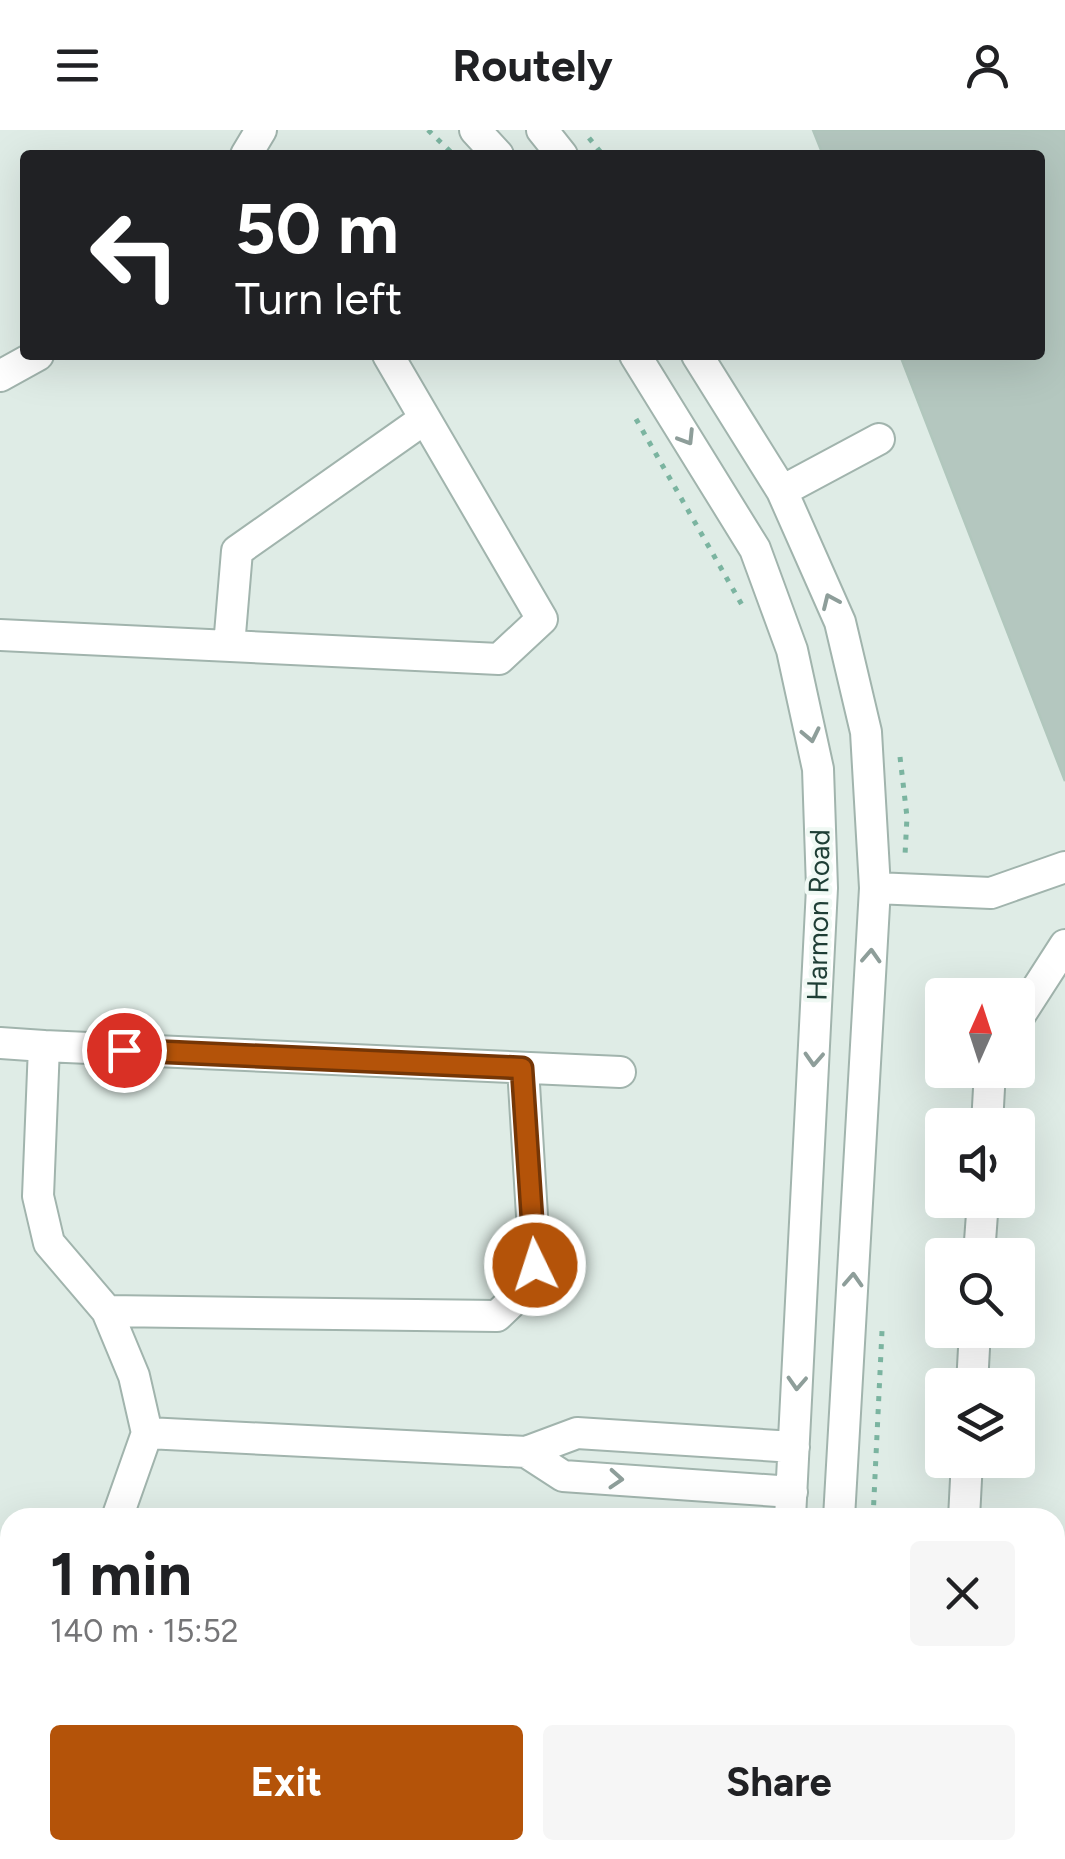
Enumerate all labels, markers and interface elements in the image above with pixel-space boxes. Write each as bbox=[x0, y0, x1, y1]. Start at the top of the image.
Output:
icon: menu bbox=[50, 38, 105, 93]
text: Routely bbox=[452, 38, 613, 92]
icon: person bbox=[960, 38, 1015, 93]
text: 50 m bbox=[235, 186, 399, 271]
icon: left bbox=[70, 190, 200, 320]
text: Turn left bbox=[235, 271, 402, 325]
one-way arrow bbox=[674, 427, 693, 445]
one-way arrow bbox=[822, 593, 842, 611]
one-way arrow bbox=[799, 726, 820, 743]
street label: Harmon Road bbox=[800, 829, 836, 1001]
one-way arrow bbox=[860, 947, 881, 963]
north arrow bbox=[925, 978, 1035, 1088]
map controls bbox=[925, 978, 1035, 1478]
pin bbox=[82, 1008, 167, 1093]
icon: arrive bbox=[97, 1023, 152, 1078]
one-way arrow bbox=[804, 1051, 825, 1067]
button: sound bbox=[925, 1108, 1035, 1218]
position arrow bbox=[483, 1213, 587, 1317]
button: search bbox=[925, 1238, 1035, 1348]
one-way arrow bbox=[842, 1272, 863, 1288]
button: layers bbox=[925, 1368, 1035, 1478]
one-way arrow bbox=[787, 1376, 808, 1392]
one-way arrow bbox=[609, 1468, 625, 1490]
text: 1 min bbox=[50, 1538, 192, 1610]
button: close bbox=[910, 1541, 1015, 1646]
text: 140 m · 15:52 bbox=[50, 1612, 239, 1650]
button: Exit bbox=[50, 1725, 523, 1840]
button: Share bbox=[543, 1725, 1015, 1840]

